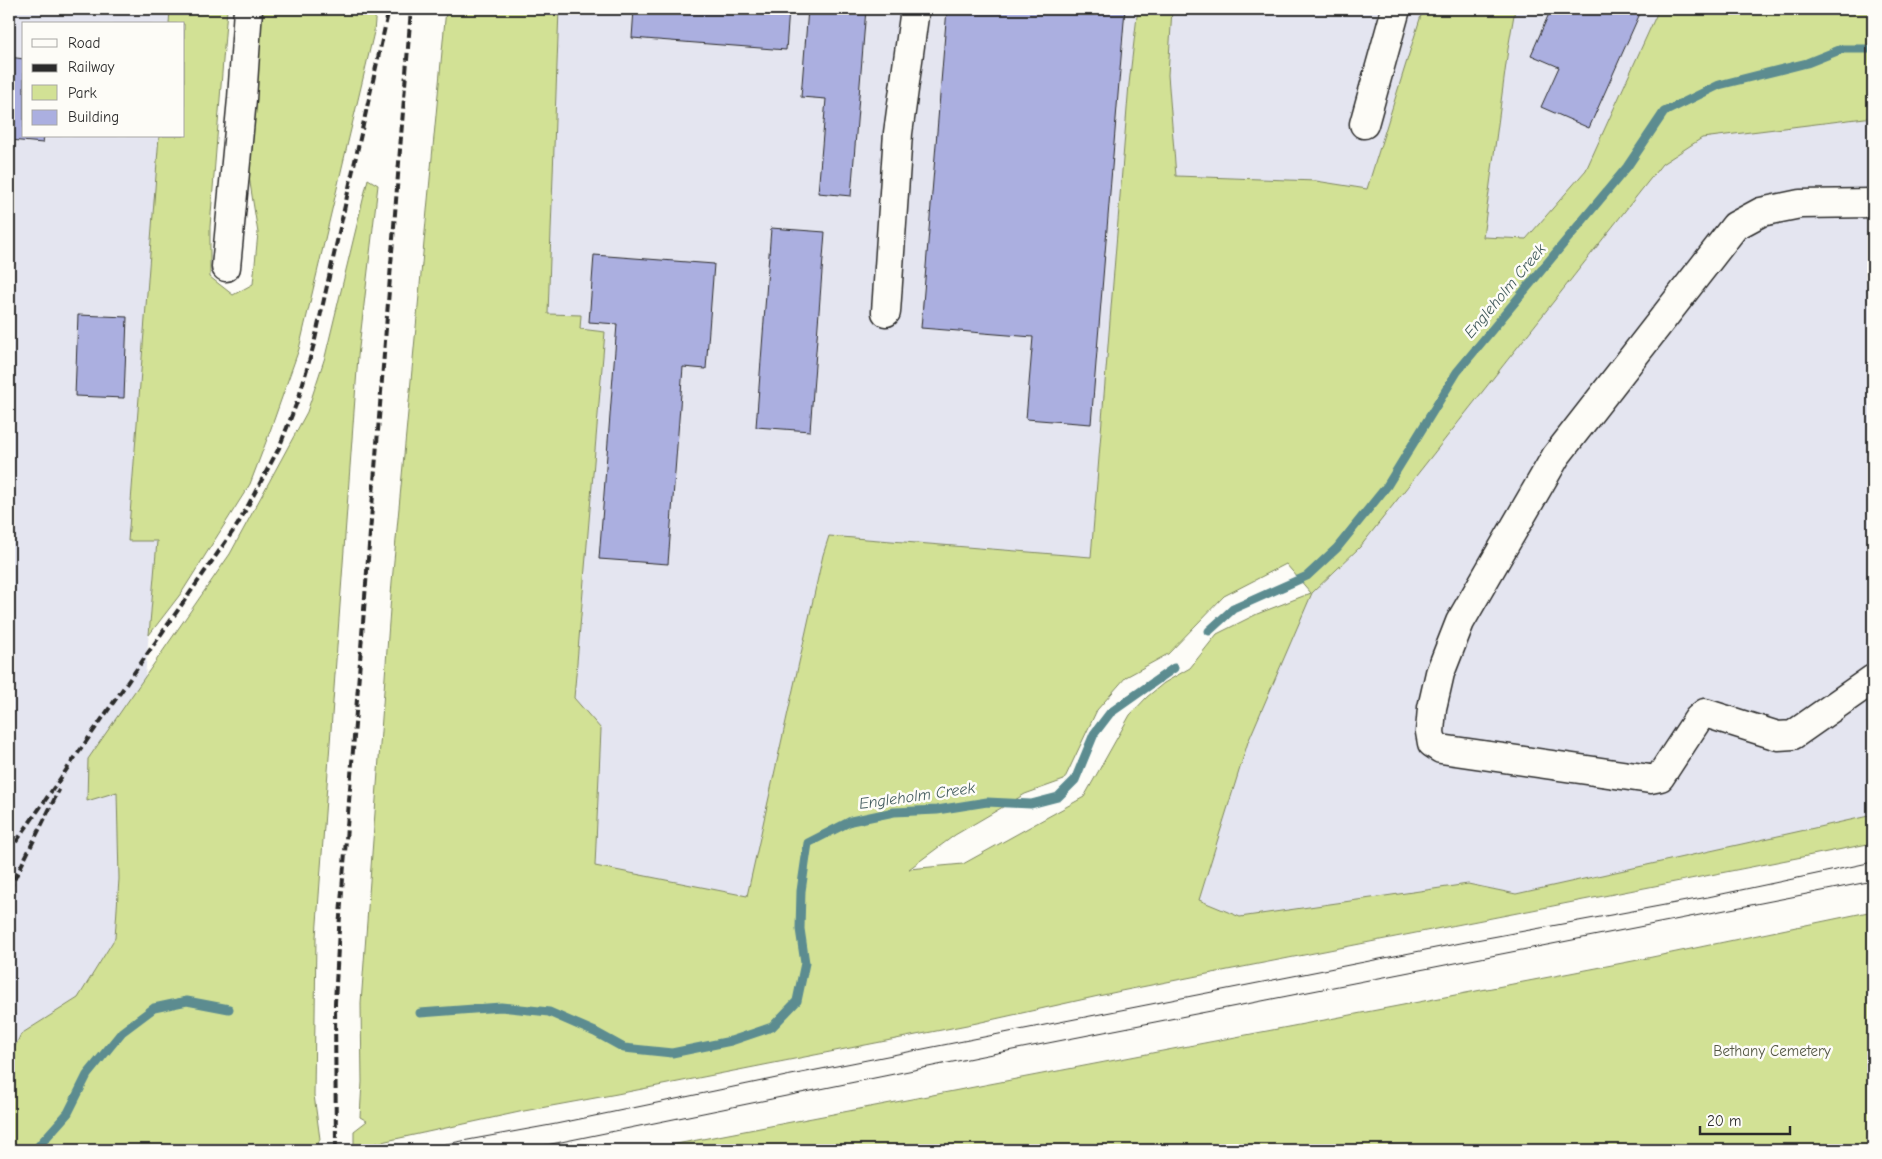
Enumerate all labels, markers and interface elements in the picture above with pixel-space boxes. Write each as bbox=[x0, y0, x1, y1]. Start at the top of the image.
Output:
legend bbox=[22, 22, 185, 138]
text: Road bbox=[68, 34, 100, 52]
text: Railway bbox=[68, 58, 115, 76]
text: Park bbox=[68, 84, 97, 102]
text: Building bbox=[68, 108, 119, 126]
water label: Engleholm Creek bbox=[1460, 240, 1550, 342]
water label: Engleholm Creek bbox=[858, 779, 977, 813]
park label: Bethany Cemetery bbox=[1713, 1042, 1831, 1060]
scale bar bbox=[1700, 1104, 1790, 1136]
text: 20 m bbox=[1707, 1112, 1741, 1130]

